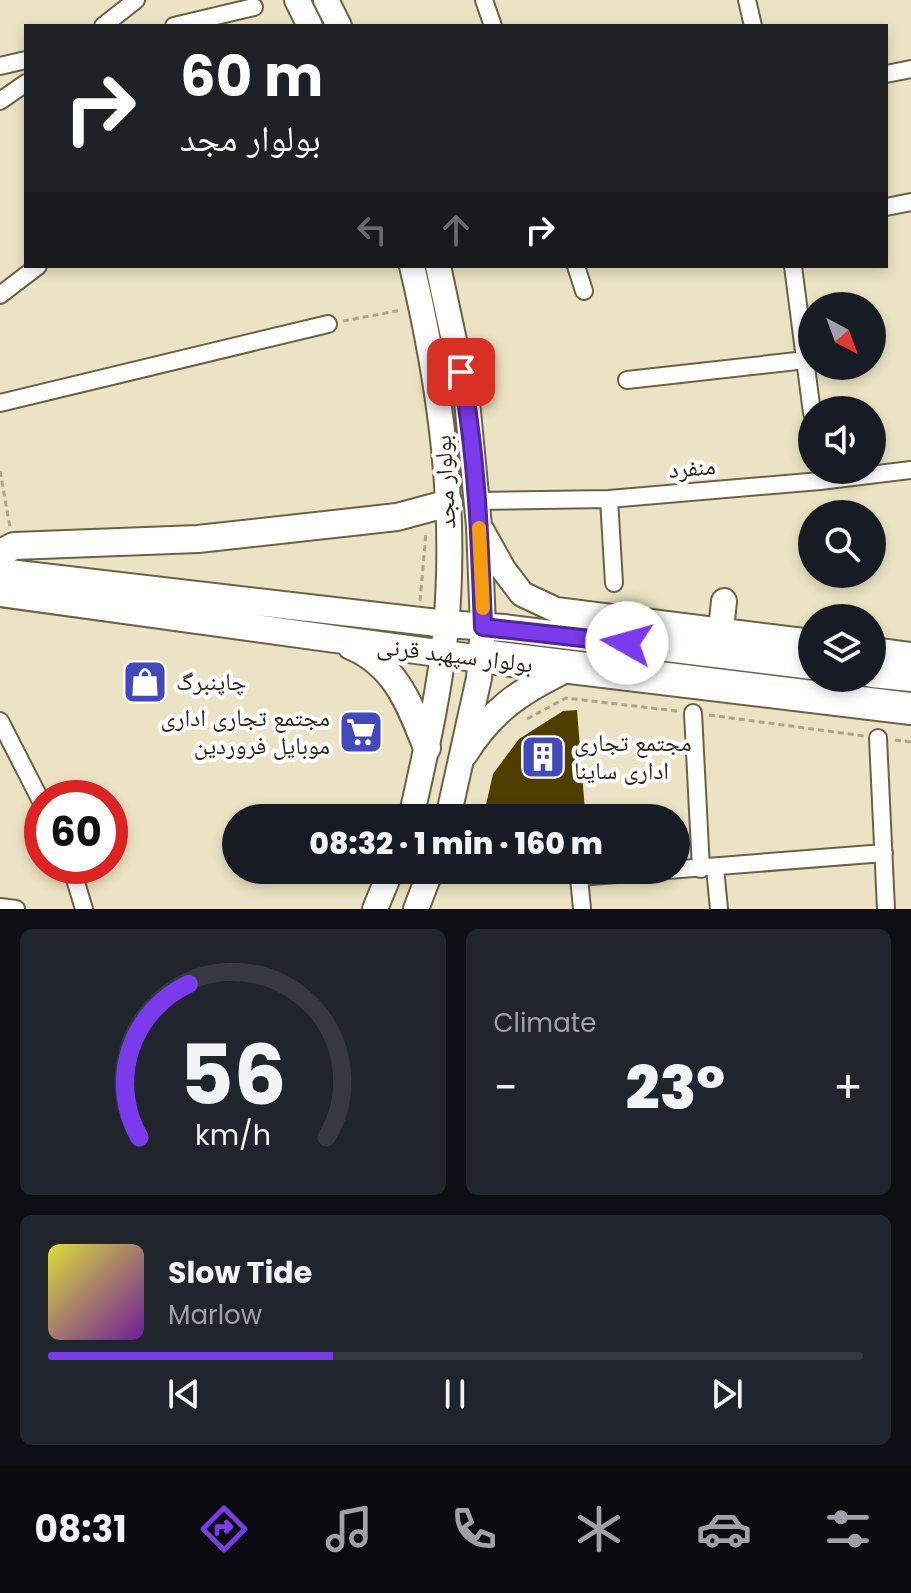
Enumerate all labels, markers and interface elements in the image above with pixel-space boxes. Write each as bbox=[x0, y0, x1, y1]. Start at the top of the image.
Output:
text: 60 m bbox=[180, 37, 323, 116]
icon: right bbox=[48, 56, 152, 160]
text: بولوار مجد bbox=[180, 113, 321, 164]
icon: left bbox=[350, 208, 394, 252]
icon: ahead bbox=[434, 208, 478, 252]
icon: right bbox=[518, 208, 562, 252]
north arrow bbox=[798, 292, 886, 380]
map controls bbox=[798, 292, 886, 692]
pin bbox=[427, 338, 495, 406]
icon: arrive bbox=[439, 350, 483, 394]
button: sound bbox=[798, 396, 886, 484]
street label: بولوار مجد bbox=[426, 434, 463, 530]
street label: منفرد bbox=[667, 449, 717, 486]
button: search bbox=[798, 500, 886, 588]
position arrow bbox=[585, 601, 669, 685]
button: layers bbox=[798, 604, 886, 692]
street label: بولوار سپهبد قرنی bbox=[375, 629, 535, 680]
shop icon: چاپنبرگ bbox=[121, 658, 169, 706]
place label: چاپنبرگ bbox=[176, 665, 247, 698]
place label: مجتمع تجاری اداری موبایل فروردین bbox=[160, 701, 330, 762]
supermarket icon: مجتمع تجاری اداری موبایل فروردین bbox=[337, 708, 385, 756]
place label: مجتمع تجاری اداری ساینا bbox=[574, 726, 692, 787]
building icon: مجتمع تجاری اداری ساینا bbox=[519, 733, 567, 781]
speed limit sign: 60 bbox=[24, 780, 128, 884]
text: 08:32 · 1 min · 160 m bbox=[309, 822, 603, 865]
text: Climate bbox=[494, 1005, 596, 1041]
text: 56 bbox=[179, 1017, 286, 1133]
text: 23° bbox=[626, 1046, 725, 1130]
text: − bbox=[494, 1057, 518, 1118]
text: + bbox=[833, 1057, 863, 1118]
text: km/h bbox=[195, 1115, 271, 1155]
text: Slow Tide bbox=[168, 1251, 312, 1294]
text: Marlow bbox=[168, 1297, 262, 1333]
icon: previous bbox=[162, 1372, 206, 1416]
icon: pause bbox=[433, 1372, 477, 1416]
icon: next bbox=[705, 1372, 749, 1416]
icon: directions bbox=[196, 1501, 252, 1557]
icon: music bbox=[321, 1501, 377, 1557]
icon: phone bbox=[446, 1501, 502, 1557]
icon: climate bbox=[571, 1501, 627, 1557]
icon: car bbox=[696, 1501, 752, 1557]
icon: filters bbox=[820, 1501, 876, 1557]
text: 08:31 bbox=[34, 1504, 127, 1555]

